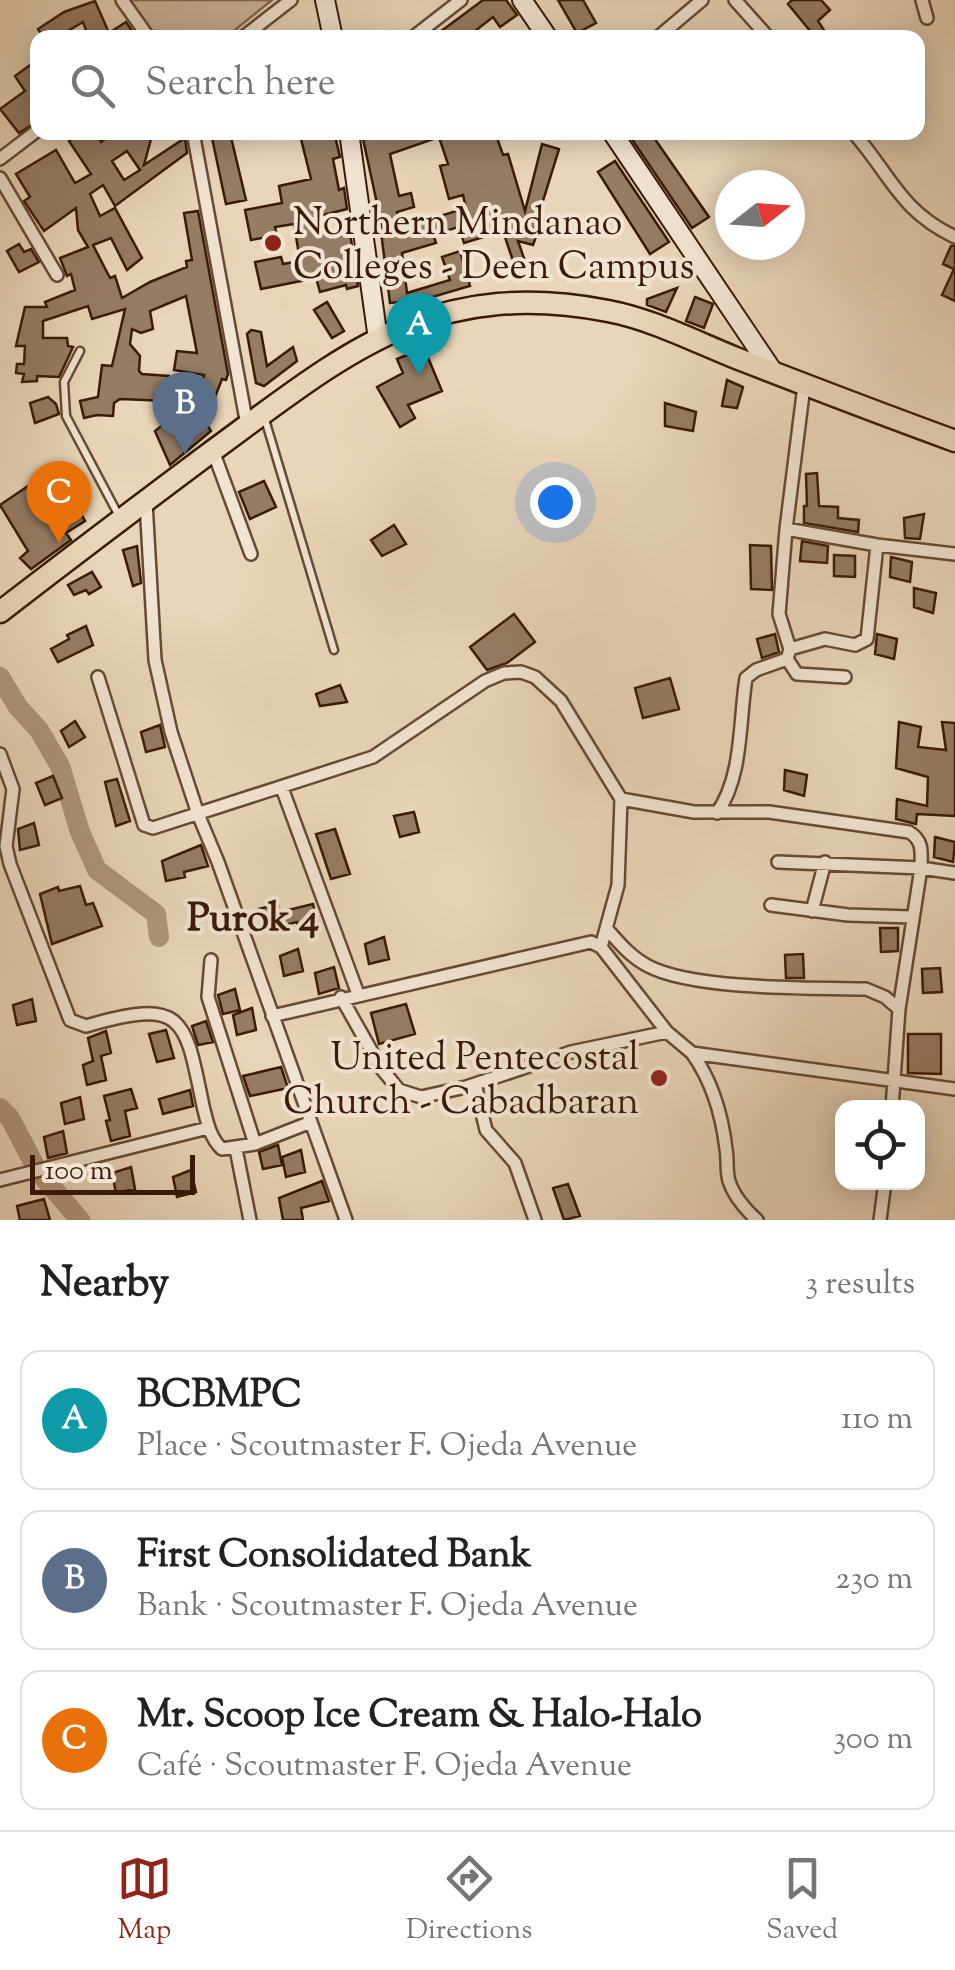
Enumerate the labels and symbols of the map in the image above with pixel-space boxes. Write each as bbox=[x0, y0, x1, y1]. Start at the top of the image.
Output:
north arrow bbox=[715, 170, 805, 260]
place label: Northern Mindanao Colleges - Deen Campus bbox=[293, 198, 694, 296]
marker: Northern Mindanao Colleges - Deen Campus bbox=[262, 232, 284, 254]
pin: A bbox=[386, 292, 452, 375]
pin: B bbox=[152, 372, 218, 454]
pin: C bbox=[27, 460, 92, 543]
your location bbox=[530, 477, 581, 528]
district label: Purok 4 bbox=[187, 892, 319, 949]
place label: United Pentecostal Church - Cabadbaran bbox=[283, 1033, 639, 1131]
marker: United Pentecostal Church - Cabadbaran bbox=[648, 1067, 670, 1089]
scale bar bbox=[30, 1150, 195, 1194]

